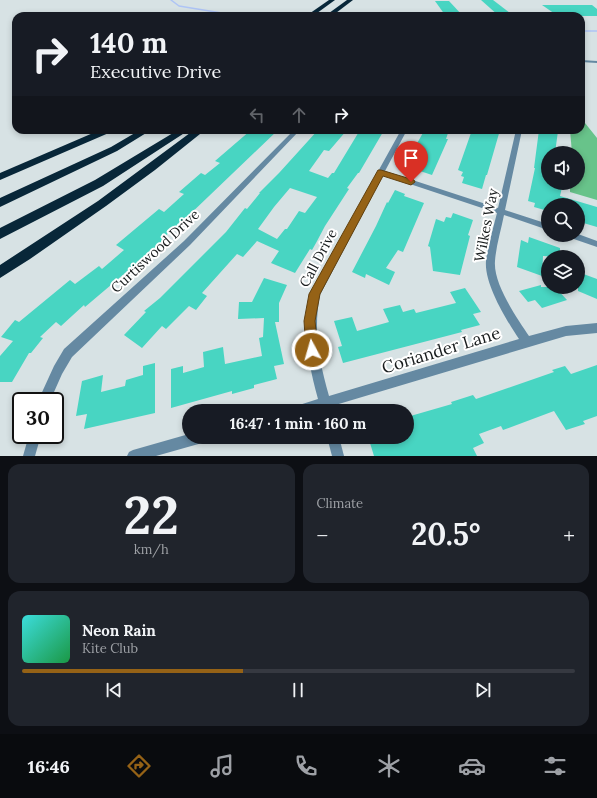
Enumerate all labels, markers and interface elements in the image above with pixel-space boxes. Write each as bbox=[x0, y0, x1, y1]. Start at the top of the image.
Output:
text: 140 m bbox=[90, 25, 168, 61]
icon: right bbox=[24, 28, 76, 80]
text: Executive Drive bbox=[90, 60, 221, 83]
icon: left bbox=[246, 104, 268, 126]
icon: ahead bbox=[288, 104, 310, 126]
icon: right bbox=[330, 104, 352, 126]
pin bbox=[394, 141, 428, 182]
map controls bbox=[541, 146, 585, 294]
button: sound bbox=[541, 146, 585, 190]
icon: arrive bbox=[400, 147, 422, 169]
street label: Wilkes Way bbox=[470, 186, 502, 263]
button: search bbox=[541, 198, 585, 242]
street label: Curtiswood Drive bbox=[107, 205, 203, 297]
street label: Call Drive bbox=[295, 225, 341, 290]
button: layers bbox=[541, 250, 585, 294]
street label: Coriander Lane bbox=[379, 322, 503, 378]
position arrow bbox=[291, 329, 333, 371]
speed limit sign: 30 bbox=[12, 392, 64, 444]
text: 16:47 · 1 min · 160 m bbox=[230, 414, 366, 433]
text: 22 bbox=[124, 482, 179, 548]
text: Climate bbox=[317, 495, 363, 512]
text: 20.5° bbox=[411, 515, 480, 553]
text: − bbox=[317, 521, 328, 549]
text: + bbox=[563, 521, 575, 549]
text: km/h bbox=[134, 541, 169, 558]
text: Neon Rain bbox=[82, 621, 156, 640]
text: Kite Club bbox=[82, 640, 138, 657]
icon: previous bbox=[103, 679, 125, 701]
icon: pause bbox=[287, 679, 309, 701]
icon: next bbox=[472, 679, 494, 701]
icon: directions bbox=[125, 752, 153, 780]
icon: music bbox=[208, 752, 236, 780]
icon: phone bbox=[292, 752, 320, 780]
icon: climate bbox=[375, 752, 403, 780]
icon: car bbox=[458, 752, 486, 780]
icon: filters bbox=[541, 752, 569, 780]
text: 16:46 bbox=[28, 755, 70, 778]

